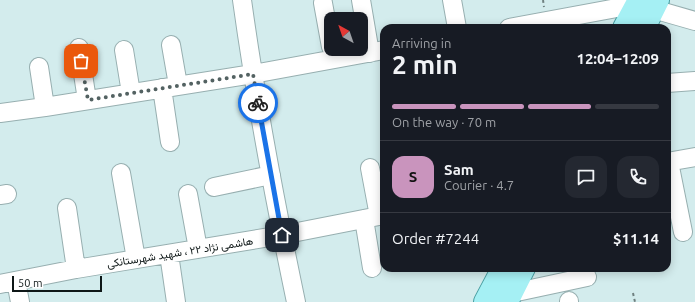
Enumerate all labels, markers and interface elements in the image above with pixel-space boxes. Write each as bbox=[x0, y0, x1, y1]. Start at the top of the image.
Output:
north arrow bbox=[324, 12, 368, 56]
map controls bbox=[324, 12, 368, 56]
text: Arriving in bbox=[392, 36, 451, 50]
pin bbox=[64, 44, 98, 78]
icon: bag bbox=[70, 50, 92, 72]
text: 2 min bbox=[392, 50, 458, 79]
text: 12:04–12:09 bbox=[576, 50, 659, 67]
courier bbox=[238, 83, 278, 123]
icon: bike bbox=[247, 92, 269, 114]
text: On the way · 70 m bbox=[392, 115, 496, 129]
button: chat bbox=[565, 156, 607, 198]
button: phone bbox=[617, 156, 659, 198]
text: Sam bbox=[444, 161, 474, 178]
text: S bbox=[409, 168, 417, 185]
text: Courier · 4.7 bbox=[444, 178, 514, 192]
pin bbox=[265, 218, 299, 252]
icon: home bbox=[271, 224, 293, 246]
text: Order #7244 bbox=[392, 230, 479, 247]
text: $11.14 bbox=[613, 230, 659, 247]
street label: هاشمی نژاد ۲۲ ، شهید شهرستانکی bbox=[106, 234, 254, 270]
scale bar bbox=[12, 274, 102, 293]
text: 50 m bbox=[18, 277, 42, 289]

